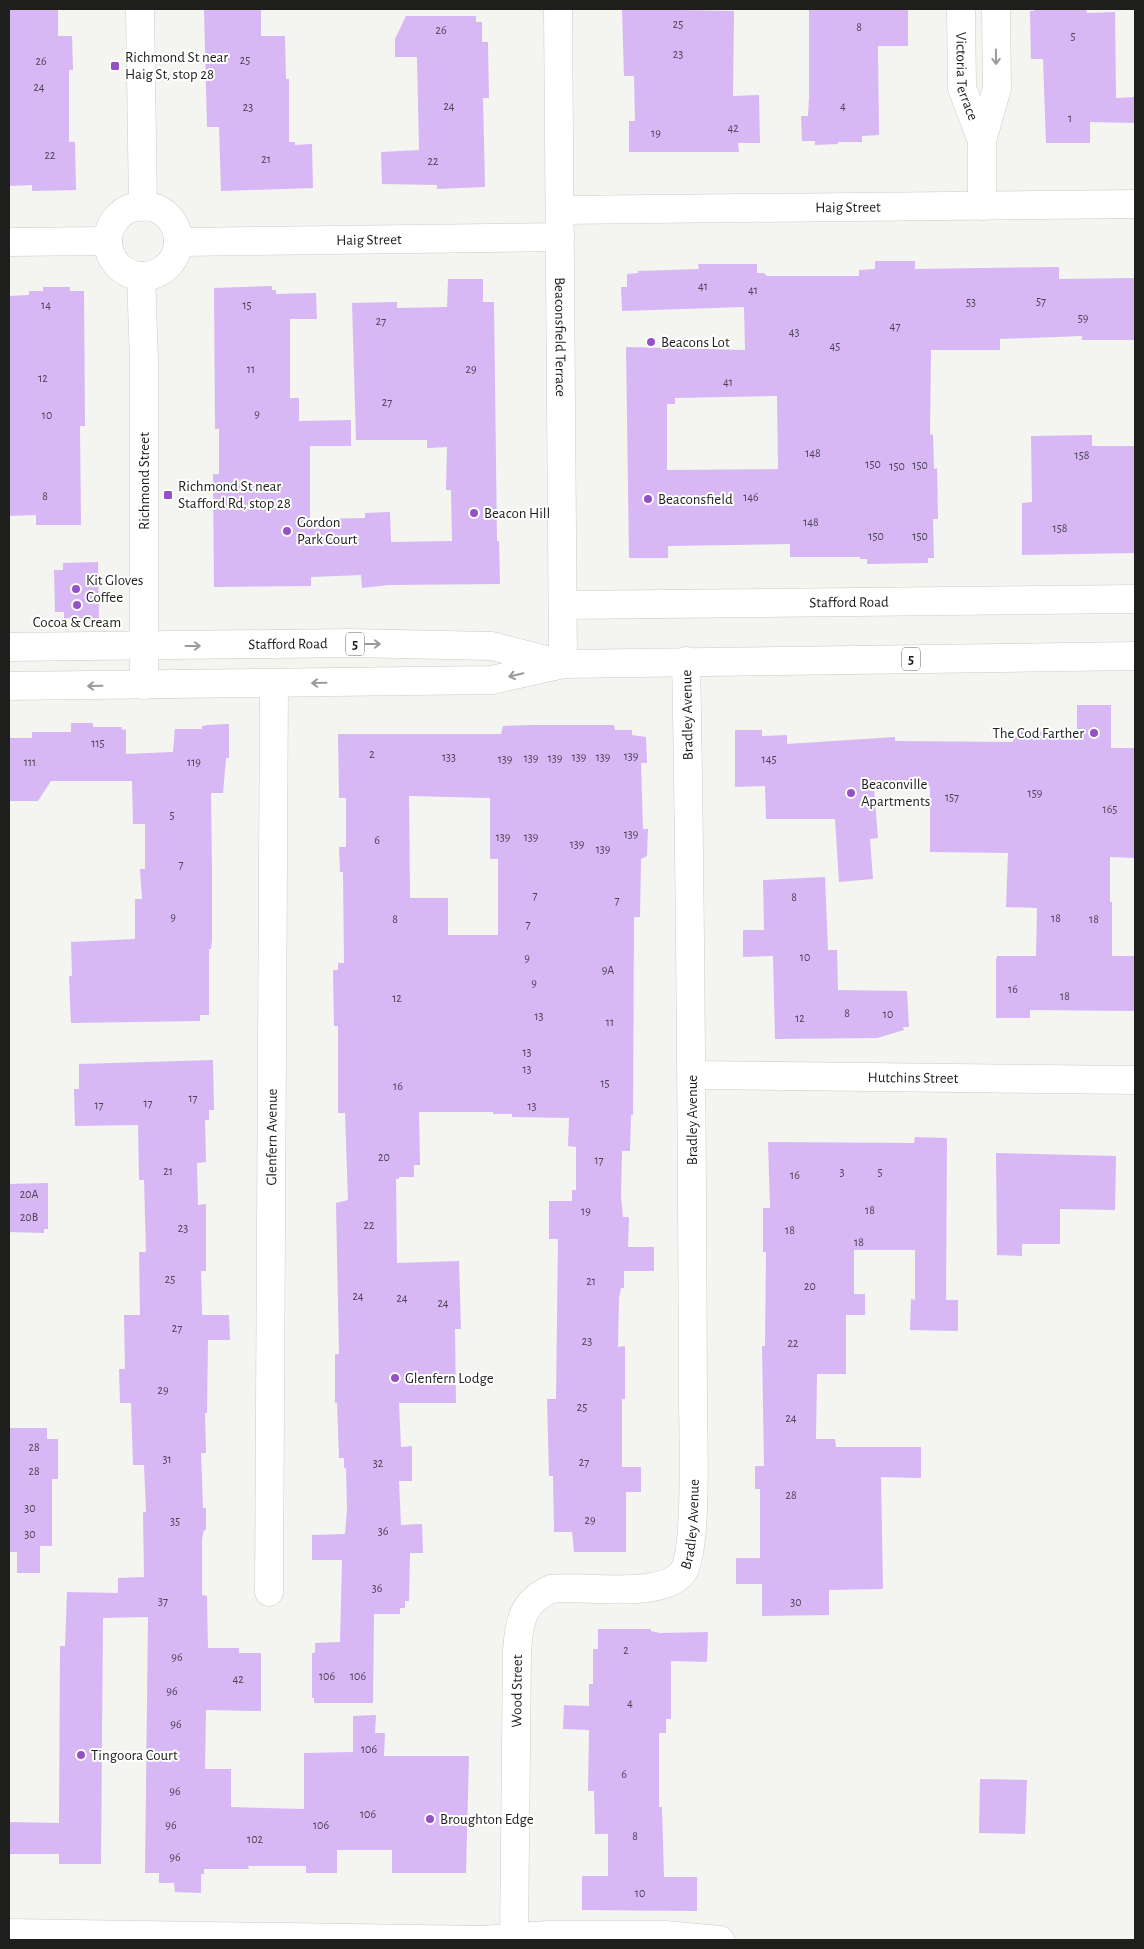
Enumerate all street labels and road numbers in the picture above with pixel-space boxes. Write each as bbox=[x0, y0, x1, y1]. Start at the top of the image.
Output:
street label: Victoria Terrace bbox=[953, 32, 981, 123]
street label: Haig Street bbox=[815, 200, 881, 215]
street label: Haig Street bbox=[336, 232, 402, 248]
street label: Beaconsfield Terrace bbox=[552, 277, 568, 397]
street label: Richmond Street bbox=[137, 432, 152, 530]
street label: Stafford Road bbox=[809, 595, 889, 610]
road number: 5 bbox=[346, 633, 364, 656]
street label: Stafford Road bbox=[248, 636, 328, 652]
road number: 5 bbox=[902, 648, 920, 671]
street label: Bradley Avenue bbox=[679, 670, 696, 760]
street label: Hutchins Street bbox=[868, 1070, 959, 1086]
street label: Bradley Avenue bbox=[685, 1075, 700, 1165]
street label: Glenfern Avenue bbox=[264, 1088, 280, 1186]
street label: Bradley Avenue bbox=[678, 1479, 702, 1571]
street label: Wood Street bbox=[509, 1654, 525, 1728]

